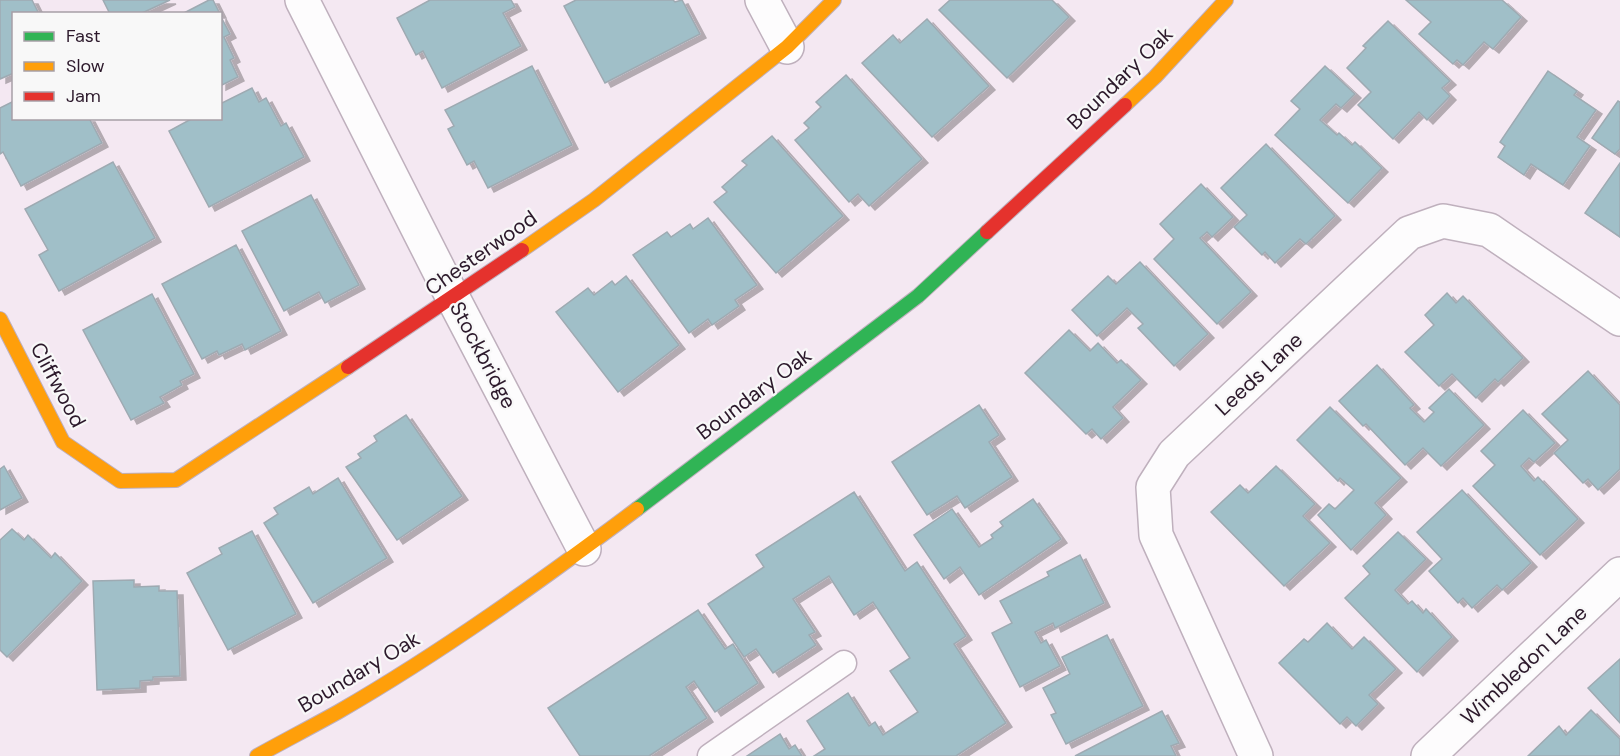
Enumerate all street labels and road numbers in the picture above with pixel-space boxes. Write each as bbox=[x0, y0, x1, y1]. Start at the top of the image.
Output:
street label: Boundary Oak bbox=[1061, 20, 1179, 136]
street label: Chesterwood bbox=[420, 204, 542, 302]
street label: Stockbridge bbox=[443, 297, 523, 414]
street label: Leeds Lane bbox=[1209, 326, 1309, 422]
street label: Cliffwood bbox=[24, 337, 92, 433]
street label: Boundary Oak bbox=[691, 341, 817, 446]
street label: Wimbledon Lane bbox=[1455, 599, 1593, 731]
street label: Boundary Oak bbox=[293, 624, 425, 719]

